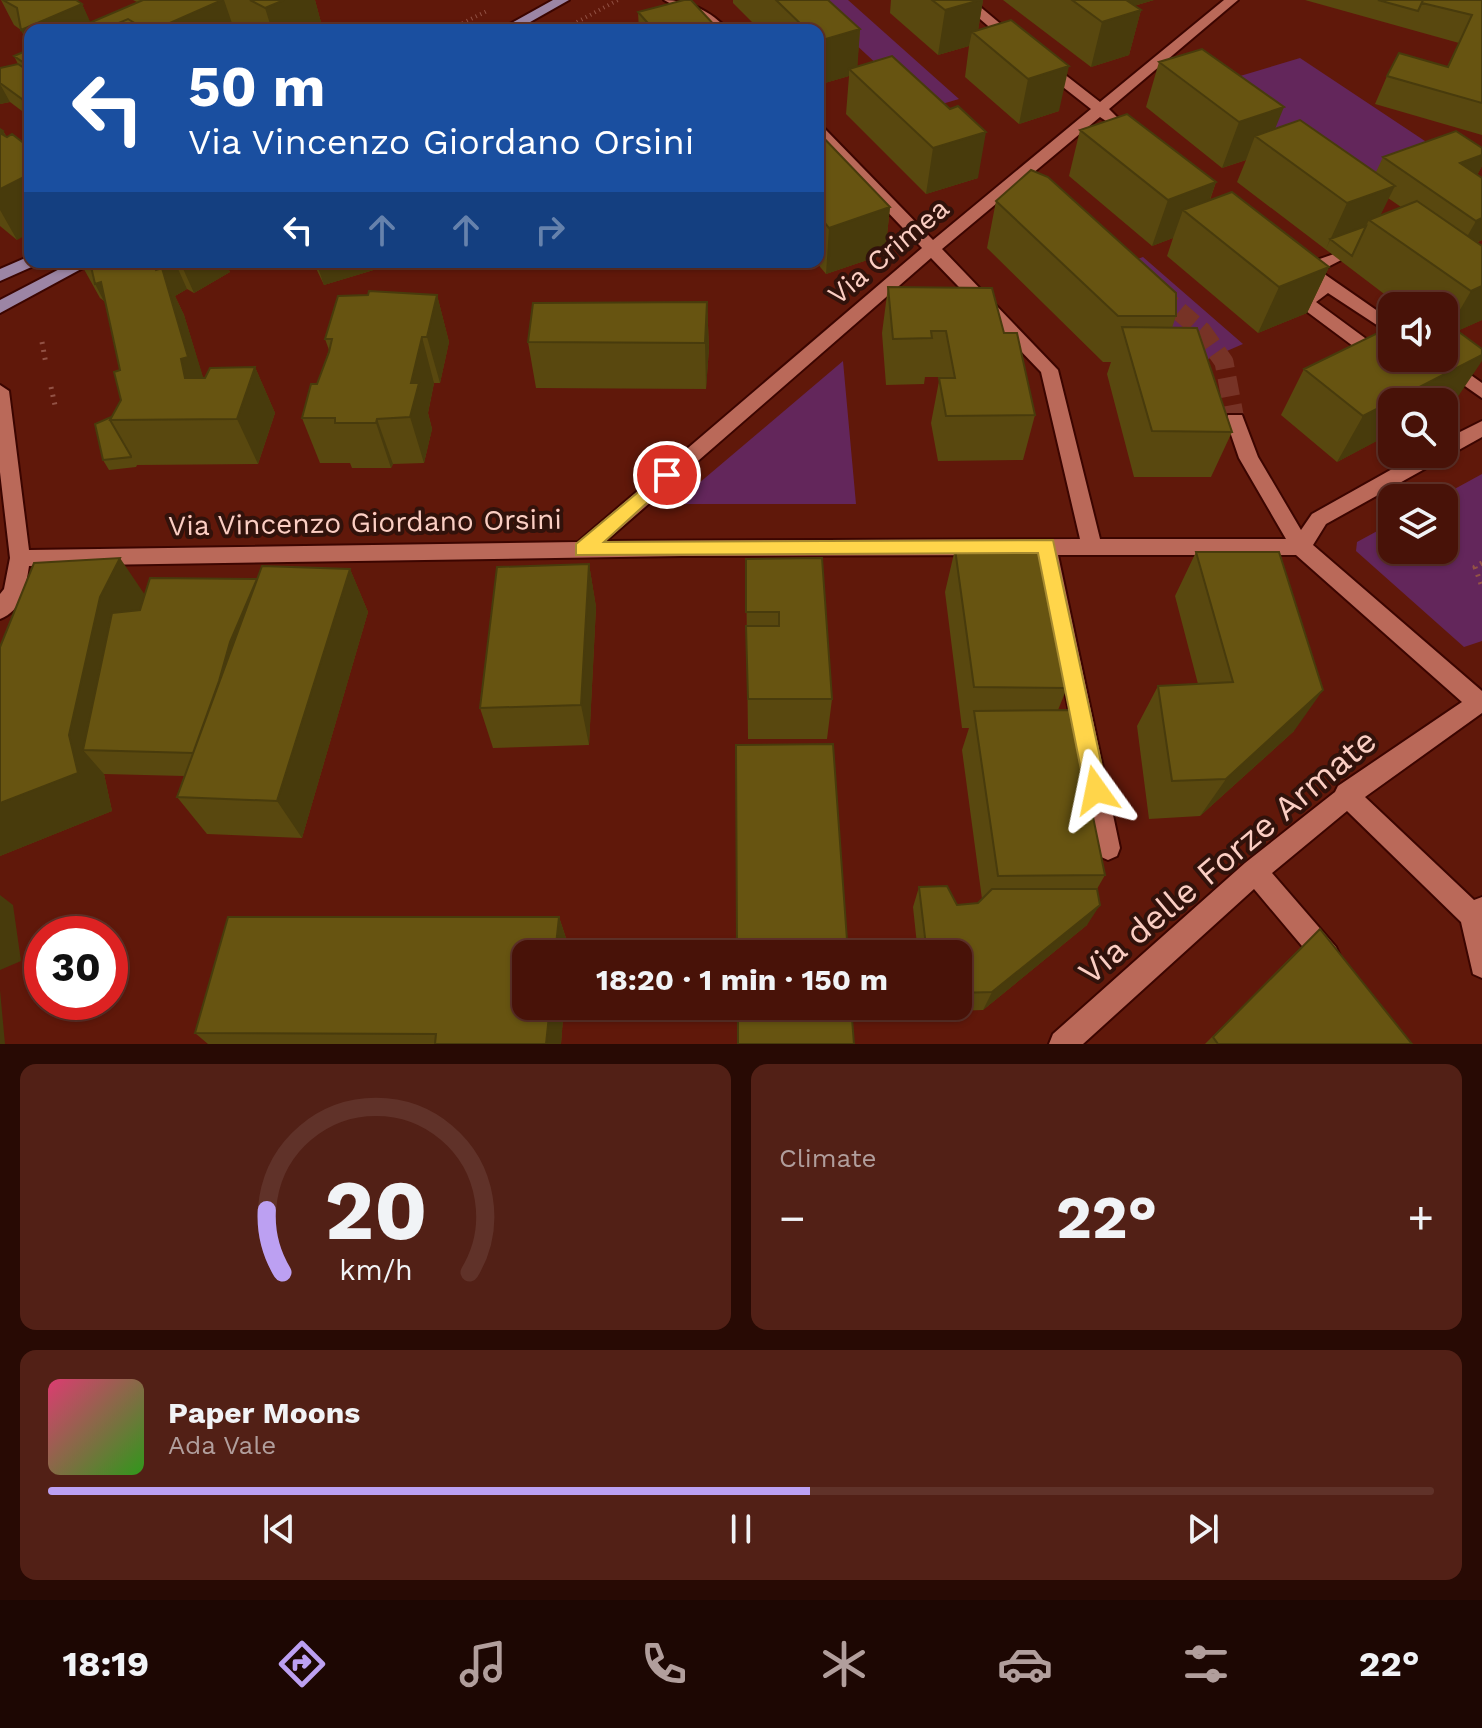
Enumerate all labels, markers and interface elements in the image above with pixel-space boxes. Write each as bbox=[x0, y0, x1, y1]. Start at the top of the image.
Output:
text: 50 m bbox=[188, 54, 325, 120]
icon: left bbox=[56, 56, 160, 160]
text: Via Vincenzo Giordano Orsini bbox=[188, 121, 694, 163]
street label: Via Crimea bbox=[821, 191, 955, 311]
icon: left bbox=[276, 208, 320, 252]
icon: ahead bbox=[360, 208, 404, 252]
icon: ahead bbox=[444, 208, 488, 252]
icon: right bbox=[528, 208, 572, 252]
map controls bbox=[1378, 292, 1458, 564]
button: sound bbox=[1378, 292, 1458, 372]
button: search bbox=[1378, 388, 1458, 468]
pin bbox=[633, 441, 701, 509]
icon: arrive bbox=[645, 453, 689, 497]
button: layers bbox=[1378, 484, 1458, 564]
street label: Via Vincenzo Giordano Orsini bbox=[168, 503, 562, 542]
street label: Via delle Forze Armate bbox=[1070, 720, 1384, 992]
position arrow bbox=[1054, 748, 1138, 832]
speed limit sign: 30 bbox=[24, 916, 128, 1020]
text: 18:20 · 1 min · 150 m bbox=[596, 962, 888, 997]
text: Climate bbox=[779, 1143, 877, 1173]
text: 20 bbox=[324, 1162, 427, 1259]
text: 22° bbox=[1056, 1182, 1157, 1253]
text: − bbox=[779, 1192, 806, 1244]
text: + bbox=[1407, 1192, 1434, 1244]
text: km/h bbox=[339, 1253, 412, 1287]
text: Paper Moons bbox=[168, 1395, 360, 1430]
text: Ada Vale bbox=[168, 1430, 276, 1460]
icon: previous bbox=[257, 1507, 301, 1551]
icon: pause bbox=[719, 1507, 763, 1551]
icon: next bbox=[1181, 1507, 1225, 1551]
icon: directions bbox=[274, 1636, 330, 1692]
icon: music bbox=[455, 1636, 511, 1692]
icon: phone bbox=[636, 1636, 692, 1692]
icon: climate bbox=[816, 1636, 872, 1692]
icon: car bbox=[997, 1636, 1053, 1692]
icon: filters bbox=[1178, 1636, 1234, 1692]
text: 18:19 bbox=[62, 1643, 149, 1685]
text: 22° bbox=[1359, 1643, 1419, 1685]

